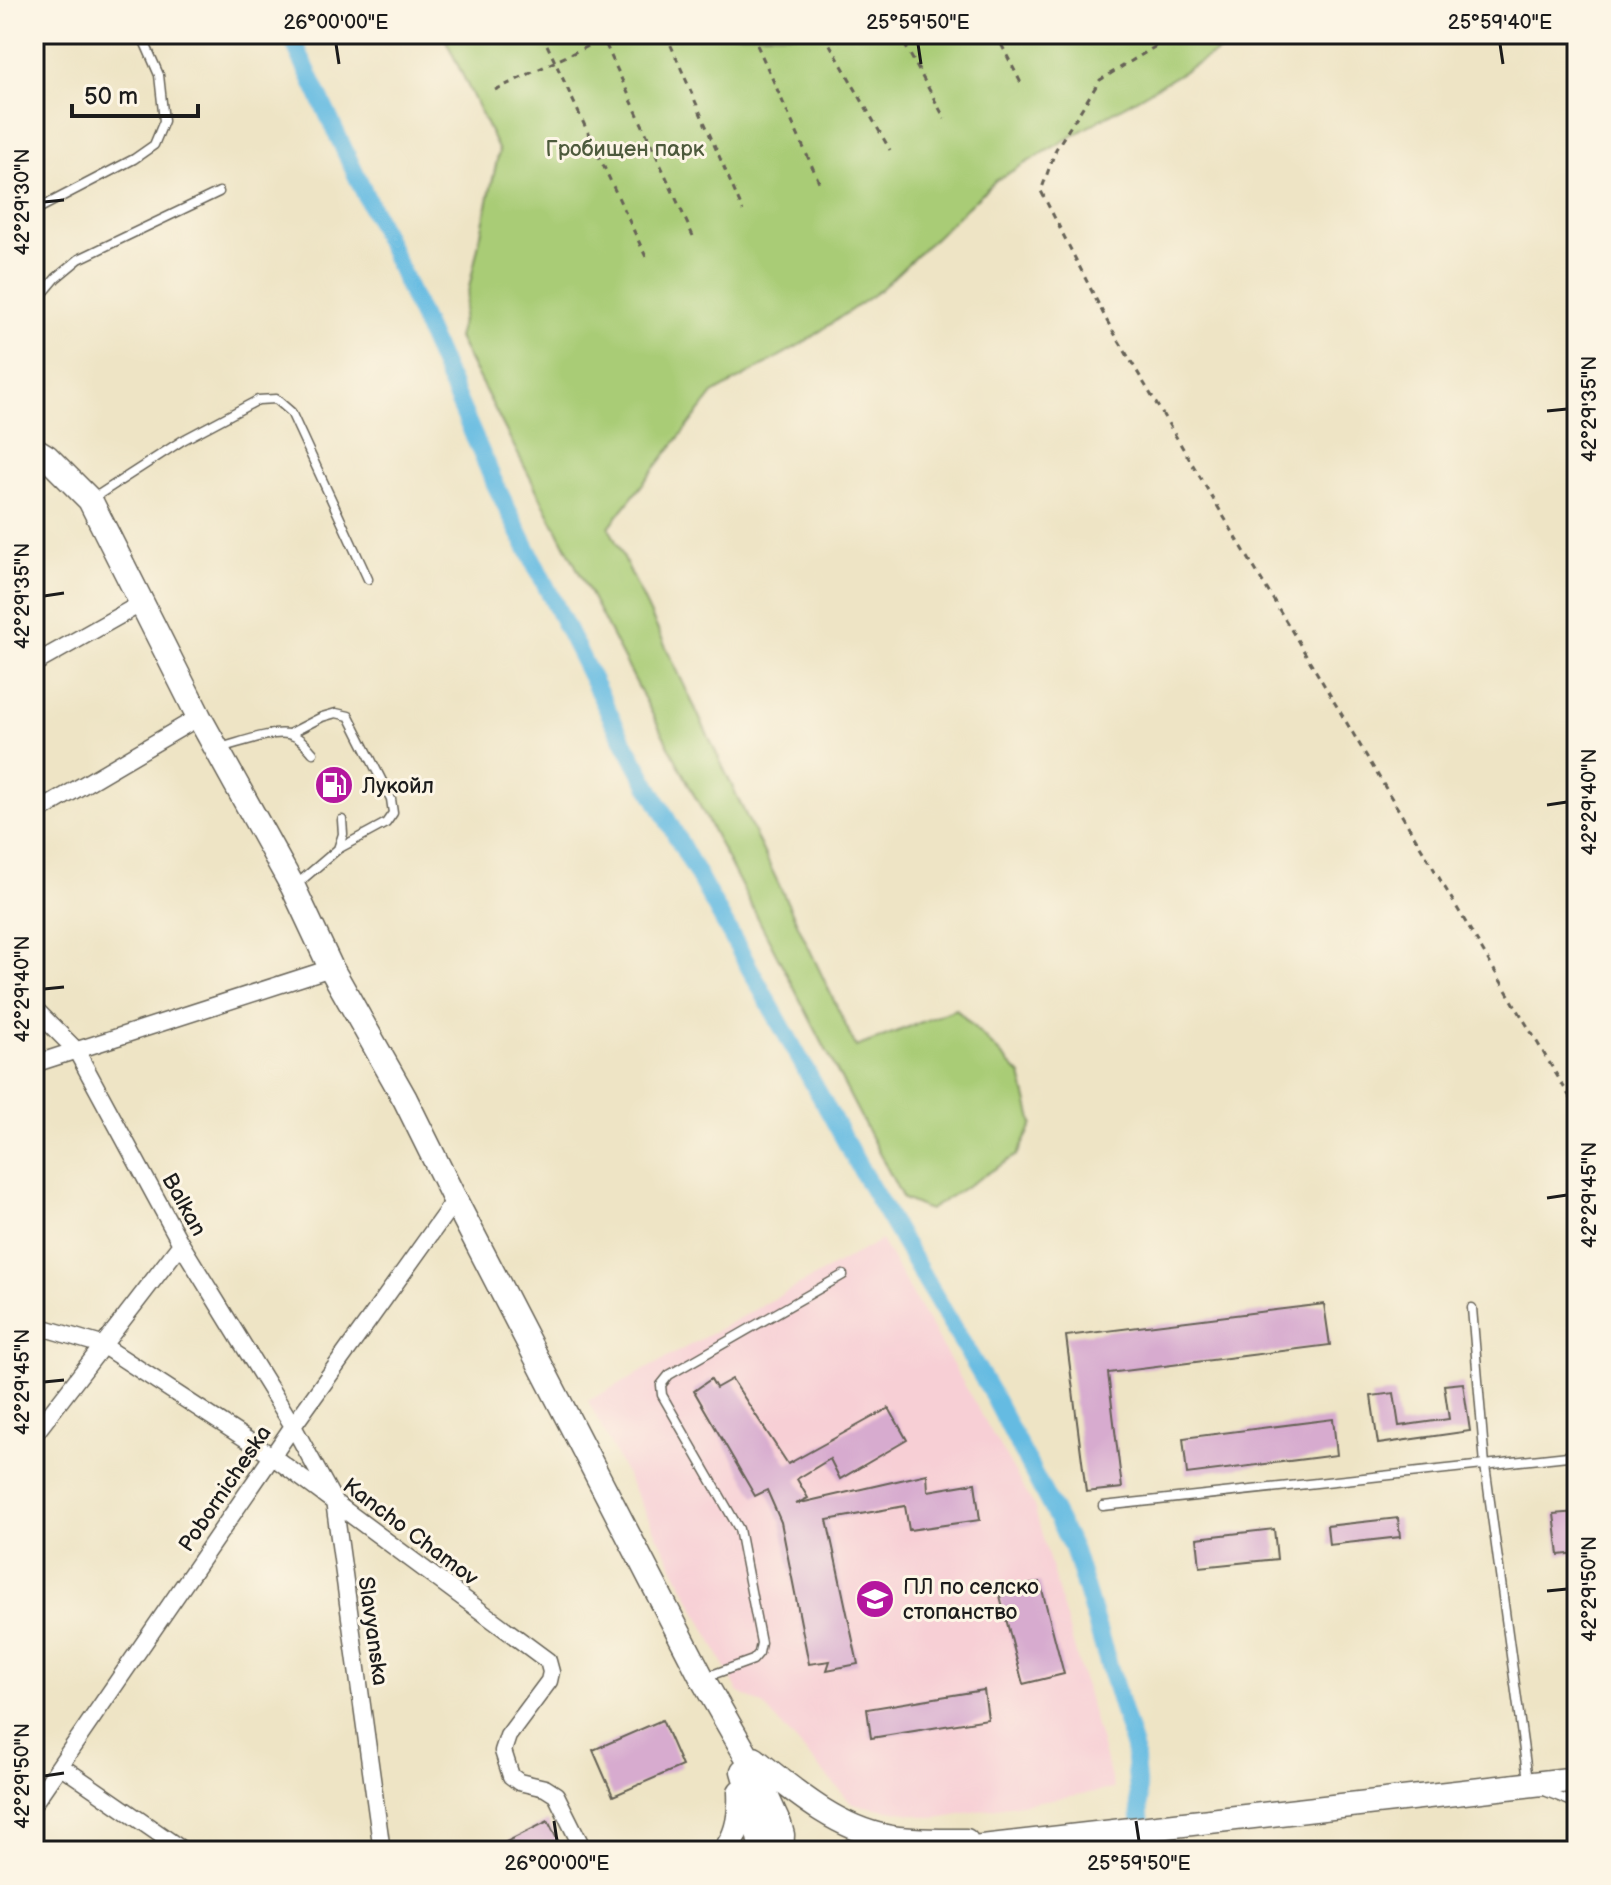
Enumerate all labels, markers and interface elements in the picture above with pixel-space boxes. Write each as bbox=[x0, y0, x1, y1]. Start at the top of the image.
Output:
text: 26°00'00"E bbox=[284, 11, 389, 35]
text: 25°59'50"E bbox=[866, 11, 970, 35]
text: 25°59'40"E bbox=[1448, 11, 1552, 35]
scale bar bbox=[72, 68, 198, 118]
text: 50 m bbox=[84, 82, 138, 111]
park label: Гробищен парк bbox=[546, 136, 705, 163]
text: 42°29'30"N bbox=[11, 149, 35, 255]
text: 42°29'35"N bbox=[1578, 356, 1602, 462]
text: 42°29'35"N bbox=[11, 543, 35, 649]
text: 42°29'40"N bbox=[1578, 749, 1602, 855]
fuel station icon: Лукойл bbox=[313, 764, 355, 806]
place label: Лукойл bbox=[361, 773, 434, 800]
text: 42°29'40"N bbox=[11, 936, 35, 1042]
text: 42°29'45"N bbox=[1578, 1142, 1602, 1248]
street label: Balkan bbox=[155, 1169, 212, 1241]
text: 42°29'45"N bbox=[11, 1329, 35, 1435]
street label: Pobornicheska bbox=[173, 1421, 277, 1557]
street label: Kancho Chamov bbox=[337, 1473, 483, 1592]
text: 42°29'50"N bbox=[1578, 1536, 1602, 1642]
place label: ПЛ по селско стопанство bbox=[903, 1574, 1039, 1626]
street label: Slavyanska bbox=[352, 1575, 394, 1687]
school or university icon: ПЛ по селско стопанство bbox=[854, 1578, 896, 1620]
text: 42°29'50"N bbox=[11, 1723, 35, 1829]
text: 26°00'00"E bbox=[505, 1852, 610, 1876]
text: 25°59'50"E bbox=[1087, 1852, 1191, 1876]

